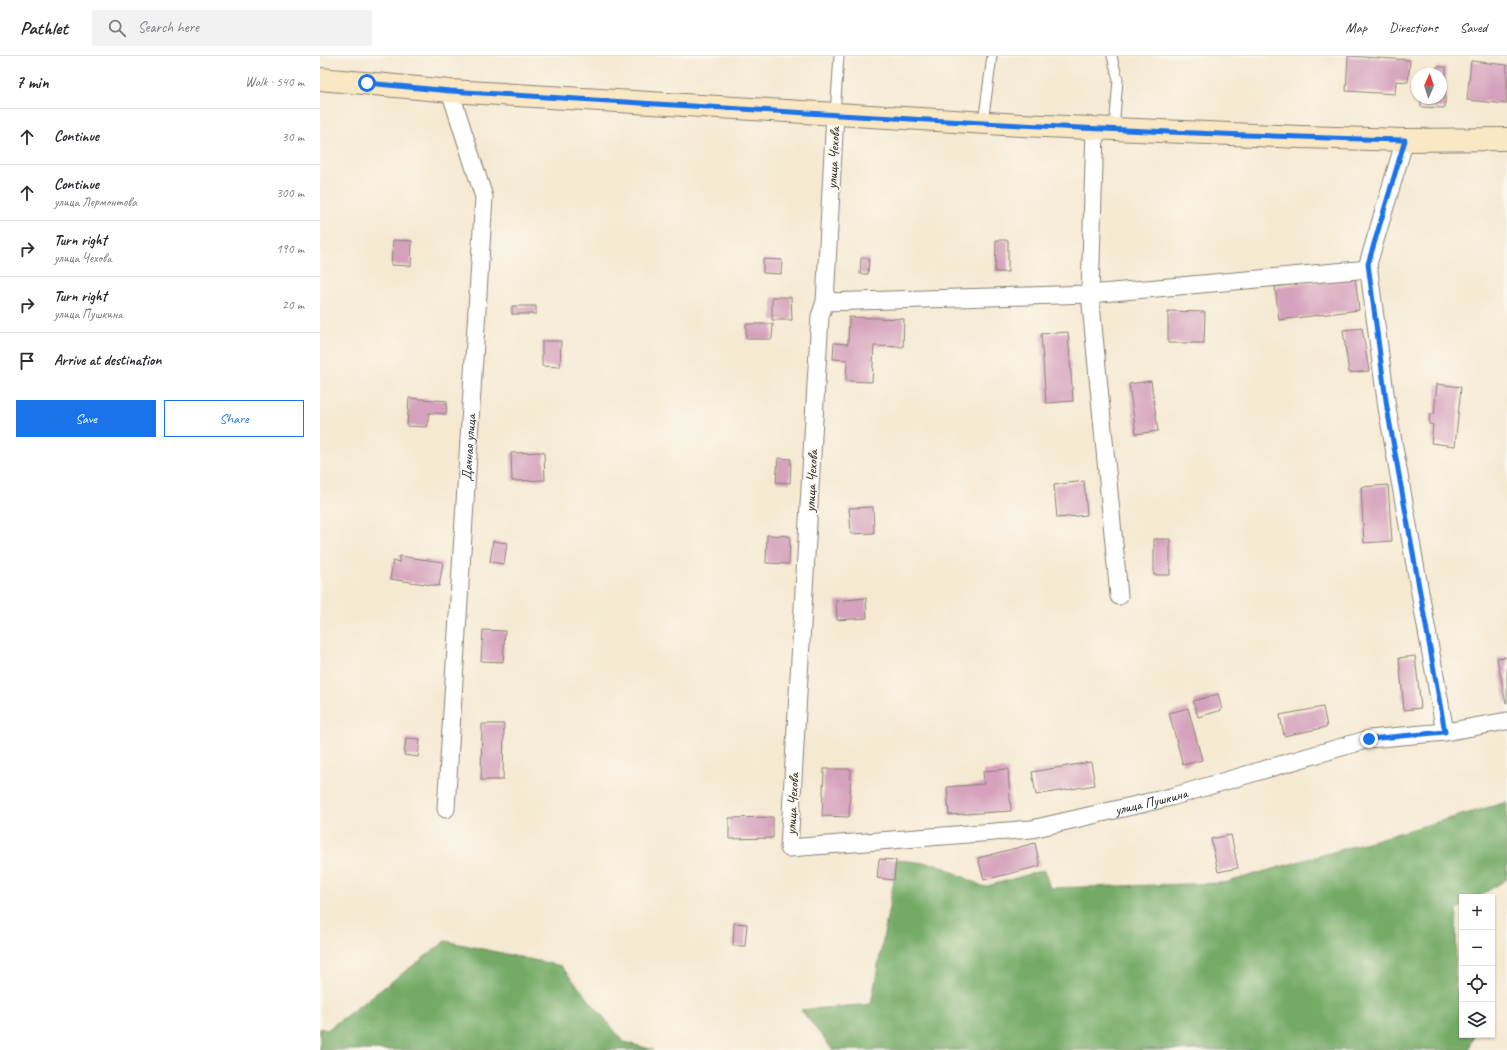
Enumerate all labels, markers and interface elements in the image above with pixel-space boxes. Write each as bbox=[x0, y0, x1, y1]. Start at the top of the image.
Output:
search box bbox=[92, 10, 372, 46]
text: Pathlet bbox=[20, 16, 68, 40]
icon: search bbox=[106, 17, 128, 39]
text: Search here bbox=[138, 18, 199, 37]
text: Map bbox=[1346, 19, 1367, 36]
text: Directions bbox=[1389, 19, 1438, 36]
text: Saved bbox=[1460, 19, 1487, 36]
north arrow bbox=[1411, 68, 1447, 104]
text: 7 min bbox=[16, 72, 49, 93]
text: Walk · 540 m bbox=[245, 74, 304, 90]
route start bbox=[358, 74, 376, 92]
street label: улица Чехова bbox=[823, 125, 844, 190]
icon: ahead bbox=[16, 126, 38, 148]
text: Continue bbox=[54, 127, 99, 146]
text: 30 m bbox=[282, 129, 304, 145]
text: Continue bbox=[54, 175, 99, 194]
icon: ahead bbox=[16, 182, 38, 204]
text: 300 m bbox=[276, 185, 304, 201]
text: улица Лермонтова bbox=[54, 194, 137, 210]
text: Turn right bbox=[54, 231, 107, 250]
icon: right bbox=[16, 238, 38, 260]
text: 190 m bbox=[276, 241, 304, 257]
text: улица Чехова bbox=[54, 250, 111, 266]
text: Turn right bbox=[54, 287, 107, 306]
icon: right bbox=[16, 294, 38, 316]
text: 20 m bbox=[282, 297, 304, 313]
text: улица Пушкина bbox=[54, 306, 123, 322]
icon: arrive bbox=[16, 350, 38, 372]
text: Arrive at destination bbox=[54, 351, 161, 370]
button: Save bbox=[16, 400, 156, 437]
button: Share bbox=[164, 400, 304, 437]
street label: Дачная улица bbox=[458, 413, 480, 482]
street label: улица Чехова bbox=[801, 448, 822, 513]
route end bbox=[1360, 730, 1378, 748]
street label: улица Чехова bbox=[782, 771, 803, 836]
street label: улица Пушкина bbox=[1112, 784, 1191, 819]
map controls bbox=[1459, 894, 1495, 1038]
button: + bbox=[1459, 894, 1495, 930]
button: − bbox=[1459, 930, 1495, 966]
button: locate bbox=[1459, 966, 1495, 1002]
button: layers bbox=[1459, 1002, 1495, 1038]

